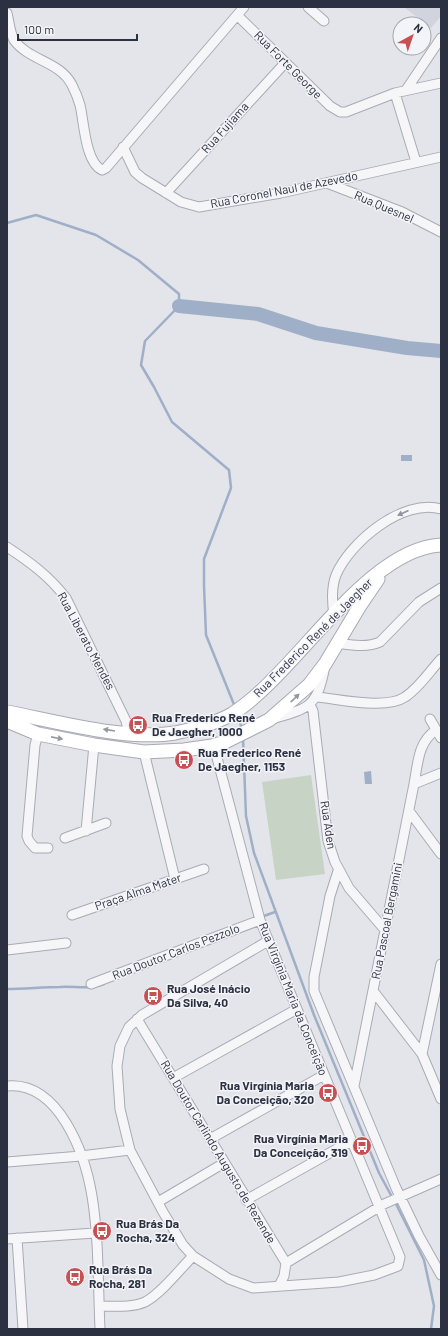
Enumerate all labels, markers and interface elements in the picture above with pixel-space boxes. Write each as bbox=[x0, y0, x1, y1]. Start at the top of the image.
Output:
scale bar bbox=[18, 16, 137, 42]
north arrow bbox=[392, 16, 432, 56]
text: N bbox=[412, 21, 426, 35]
text: 100 m bbox=[24, 22, 54, 36]
street label: Rua Forte George bbox=[252, 28, 325, 101]
street label: Rua Fujiama bbox=[198, 99, 251, 156]
street label: Rua Coronel Naul de Azevedo bbox=[209, 168, 359, 210]
street label: Rua Quesnel bbox=[353, 187, 416, 225]
one-way arrow bbox=[397, 510, 409, 516]
street label: Rua Frederico René de Jaegher bbox=[250, 574, 375, 700]
street label: Rua Liberato Mendes bbox=[55, 589, 119, 692]
one-way arrow bbox=[290, 693, 300, 703]
place label: Rua Frederico René De Jaegher, 1000 bbox=[152, 710, 256, 738]
bus stop icon: Rua Frederico René De Jaegher, 1000 bbox=[127, 714, 149, 736]
one-way arrow bbox=[103, 727, 115, 733]
one-way arrow bbox=[51, 735, 63, 741]
place label: Rua Frederico René De Jaegher, 1153 bbox=[198, 745, 302, 773]
bus stop icon: Rua Frederico René De Jaegher, 1153 bbox=[173, 749, 195, 771]
street label: Rua Aden bbox=[318, 800, 340, 850]
street label: Rua Pascoal Bergamini bbox=[368, 861, 404, 980]
street label: Praça Alma Mater bbox=[93, 870, 183, 912]
street label: Rua Doutor Carlos Pezzolo bbox=[110, 920, 241, 982]
street label: Rua Virgínia Maria da Conceição bbox=[257, 920, 331, 1077]
place label: Rua José Inácio Da Silva, 40 bbox=[167, 981, 251, 1009]
bus stop icon: Rua José Inácio Da Silva, 40 bbox=[142, 985, 164, 1007]
street label: Rua Doutor Carlindo Augusto de Rezende bbox=[158, 1057, 279, 1246]
place label: Rua Virgínia Maria Da Conceição, 320 bbox=[217, 1078, 314, 1106]
bus stop icon: Rua Virgínia Maria Da Conceição, 320 bbox=[317, 1082, 339, 1104]
place label: Rua Virgínia Maria Da Conceição, 319 bbox=[254, 1131, 348, 1159]
bus stop icon: Rua Virgínia Maria Da Conceição, 319 bbox=[351, 1135, 373, 1157]
place label: Rua Brás Da Rocha, 324 bbox=[116, 1216, 179, 1244]
bus stop icon: Rua Brás Da Rocha, 324 bbox=[91, 1220, 113, 1242]
place label: Rua Brás Da Rocha, 281 bbox=[89, 1262, 152, 1290]
bus stop icon: Rua Brás Da Rocha, 281 bbox=[64, 1266, 86, 1288]

